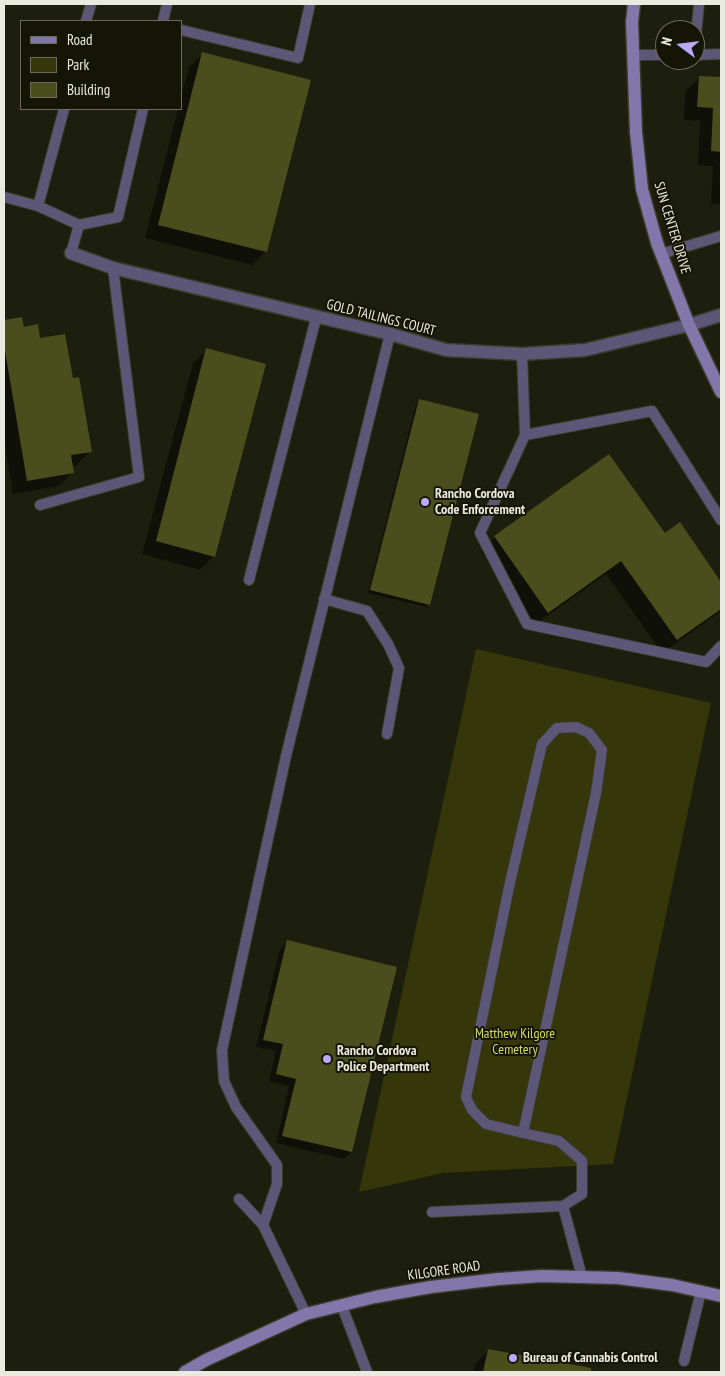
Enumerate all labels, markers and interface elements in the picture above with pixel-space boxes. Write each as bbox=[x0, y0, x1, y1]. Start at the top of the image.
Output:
legend bbox=[20, 20, 182, 110]
north arrow bbox=[655, 20, 705, 70]
text: Road bbox=[67, 30, 93, 49]
text: N bbox=[657, 35, 676, 47]
text: Park bbox=[67, 55, 89, 74]
text: Building bbox=[67, 80, 110, 99]
street label: SUN CENTER DRIVE bbox=[650, 180, 694, 276]
street label: GOLD TAILINGS COURT bbox=[325, 296, 437, 340]
place label: Rancho Cordova Code Enforcement bbox=[435, 486, 525, 518]
marker: Rancho Cordova Code Enforcement bbox=[419, 496, 431, 508]
park label: Matthew Kilgore Cemetery bbox=[475, 1026, 555, 1058]
place label: Rancho Cordova Police Department bbox=[337, 1043, 429, 1076]
marker: Rancho Cordova Police Department bbox=[321, 1053, 333, 1065]
street label: KILGORE ROAD bbox=[407, 1258, 481, 1284]
place label: Bureau of Cannabis Control bbox=[523, 1350, 658, 1366]
marker: Bureau of Cannabis Control bbox=[507, 1352, 519, 1364]

